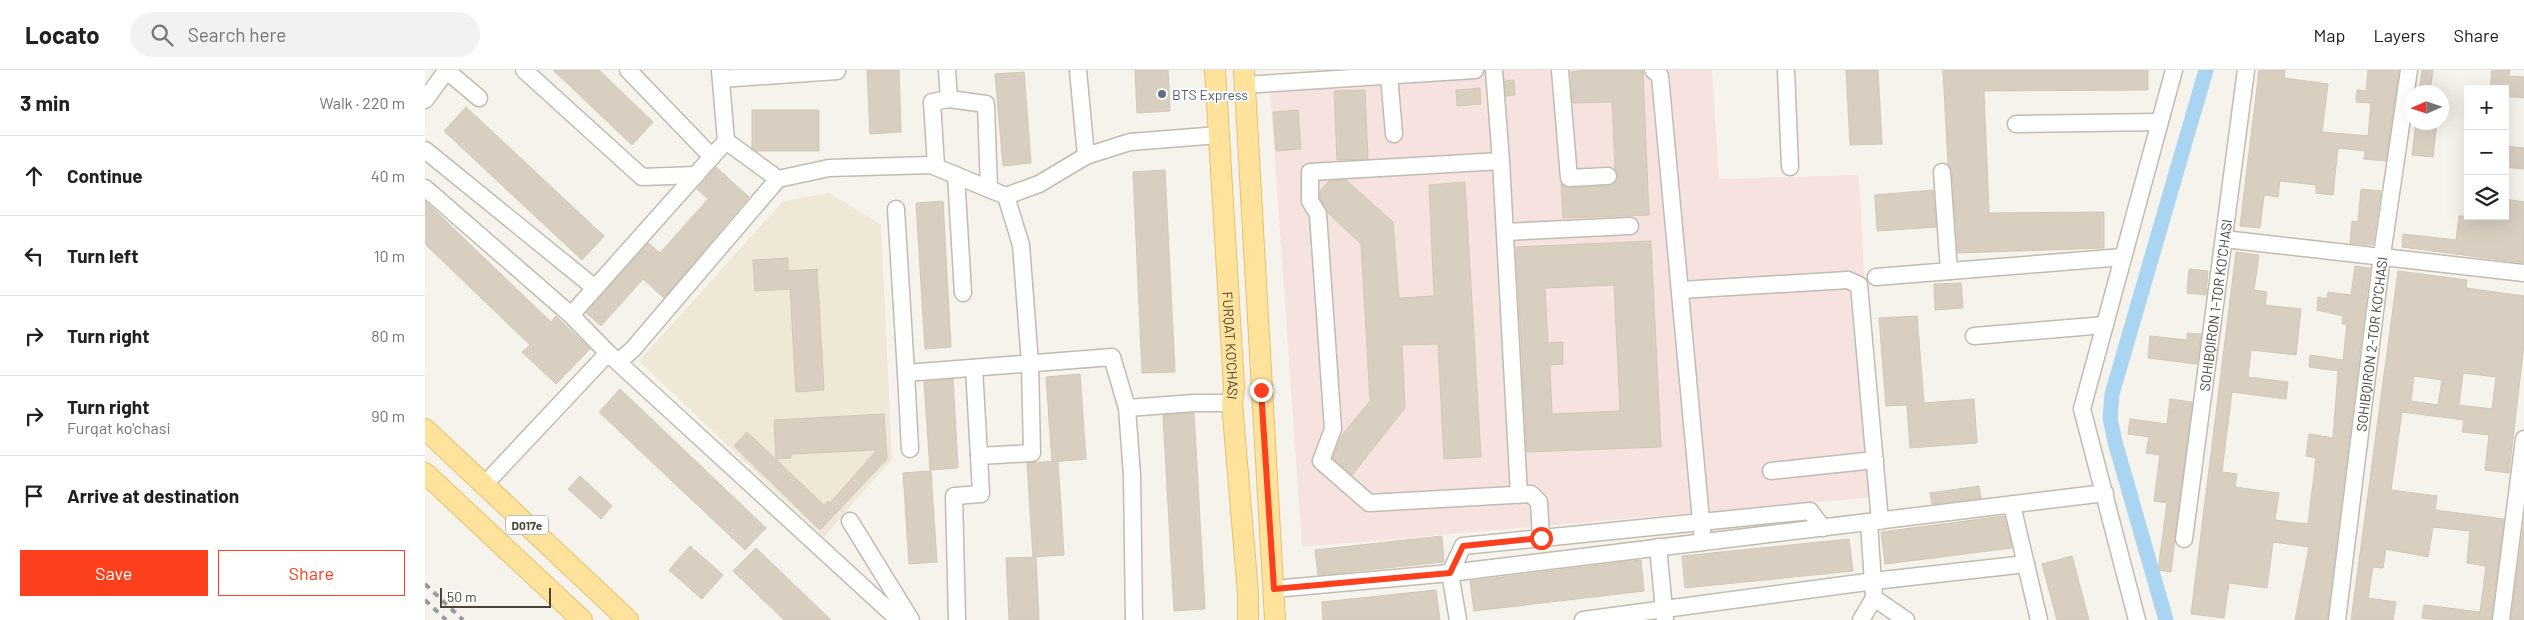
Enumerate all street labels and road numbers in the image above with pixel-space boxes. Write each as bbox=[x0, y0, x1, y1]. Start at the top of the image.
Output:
street label: SOHIBQIRON 1-TOR KO'CHASI bbox=[2195, 218, 2235, 392]
street label: SOHIBQIRON 2-TOR KO'CHASI bbox=[2352, 256, 2390, 432]
street label: FURQAT KO'CHASI bbox=[1220, 291, 1243, 401]
road number: D017e bbox=[506, 516, 548, 534]

